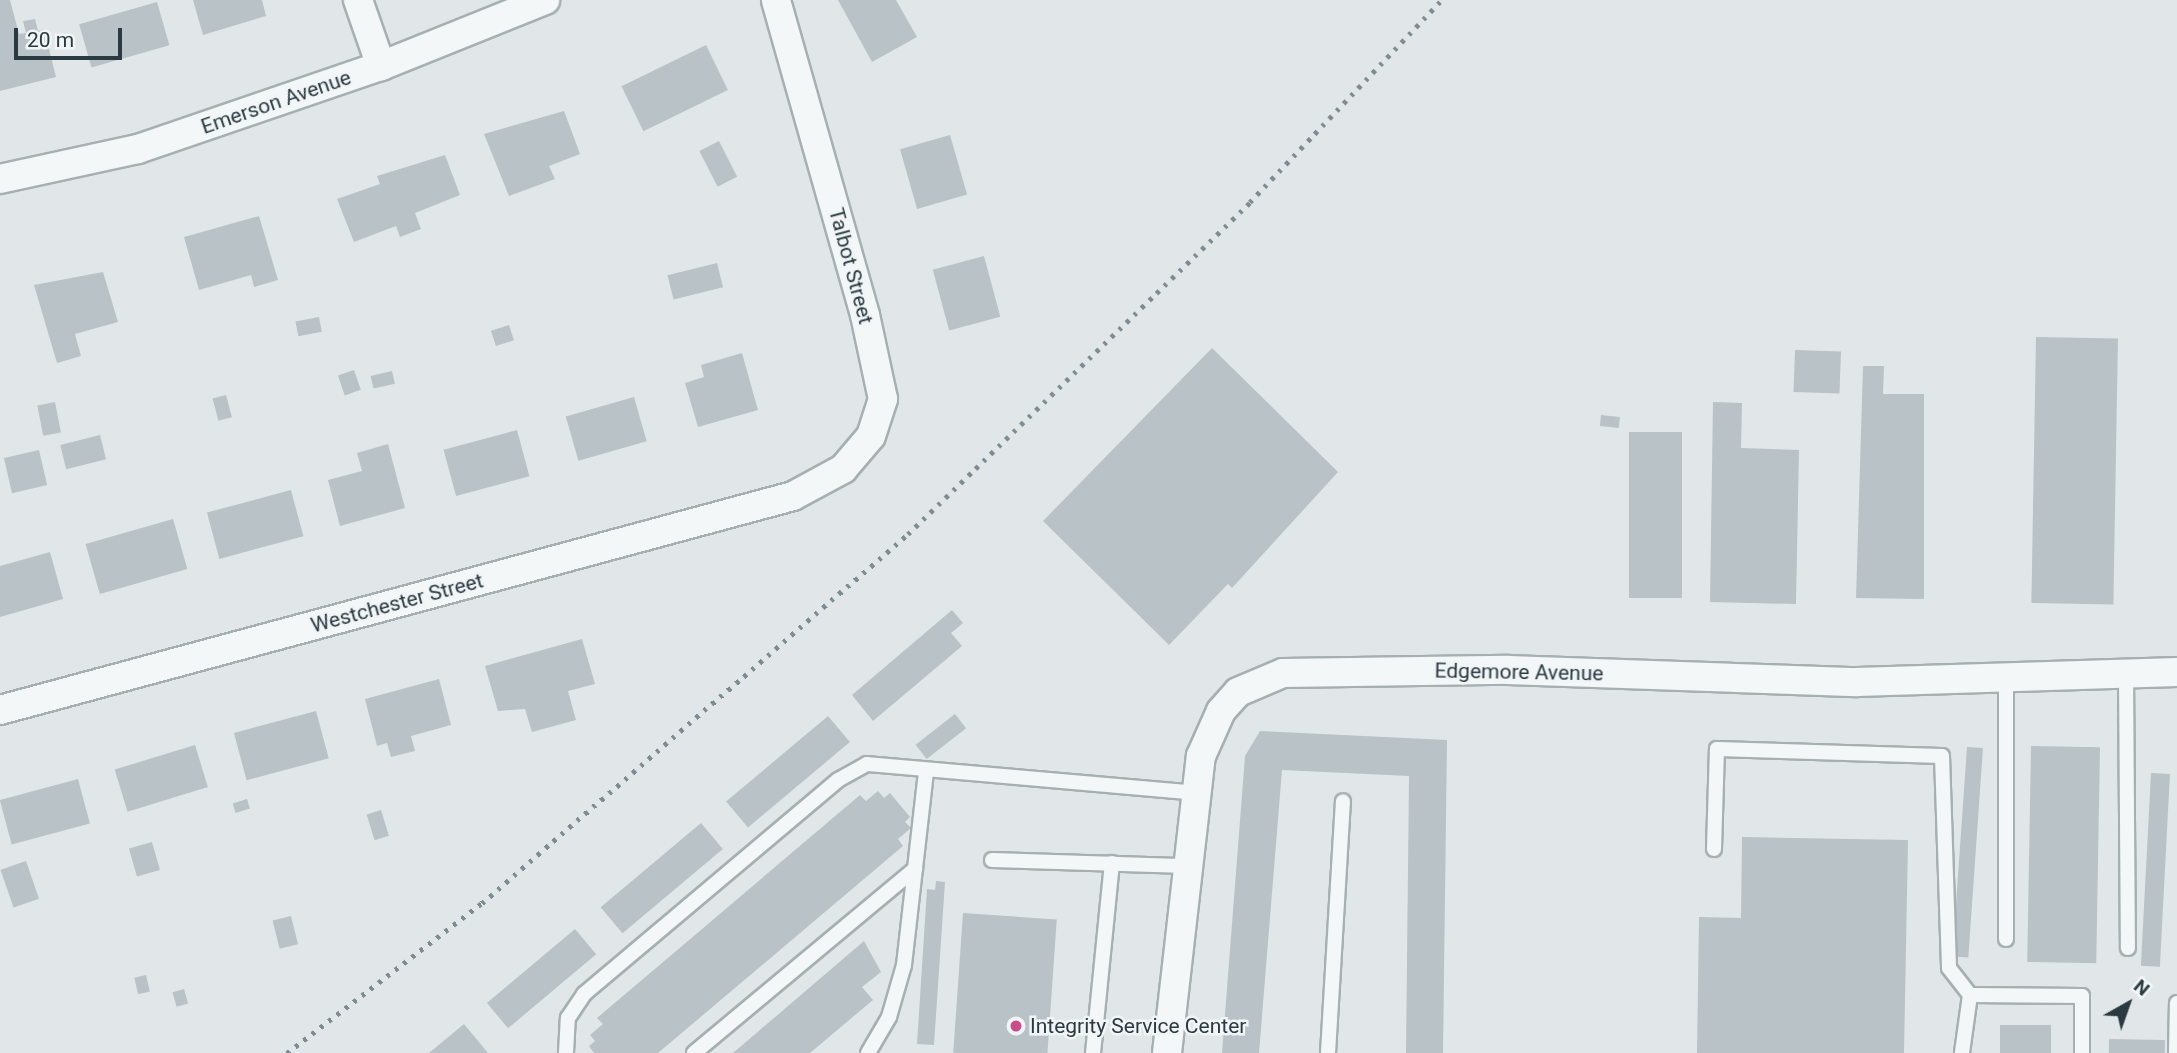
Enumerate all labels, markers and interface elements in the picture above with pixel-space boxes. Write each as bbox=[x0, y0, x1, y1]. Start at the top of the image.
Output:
scale bar bbox=[18, 14, 126, 58]
text: 20 m bbox=[27, 28, 74, 52]
street label: Emerson Avenue bbox=[198, 65, 354, 139]
street label: Talbot Street bbox=[823, 205, 879, 327]
street label: Westchester Street bbox=[308, 568, 486, 638]
street label: Edgemore Avenue bbox=[1434, 658, 1604, 686]
north arrow bbox=[2093, 969, 2163, 1039]
text: N bbox=[2129, 974, 2154, 1001]
place label: Integrity Service Center bbox=[1030, 1013, 1246, 1039]
marker: Integrity Service Center bbox=[1008, 1018, 1024, 1034]

